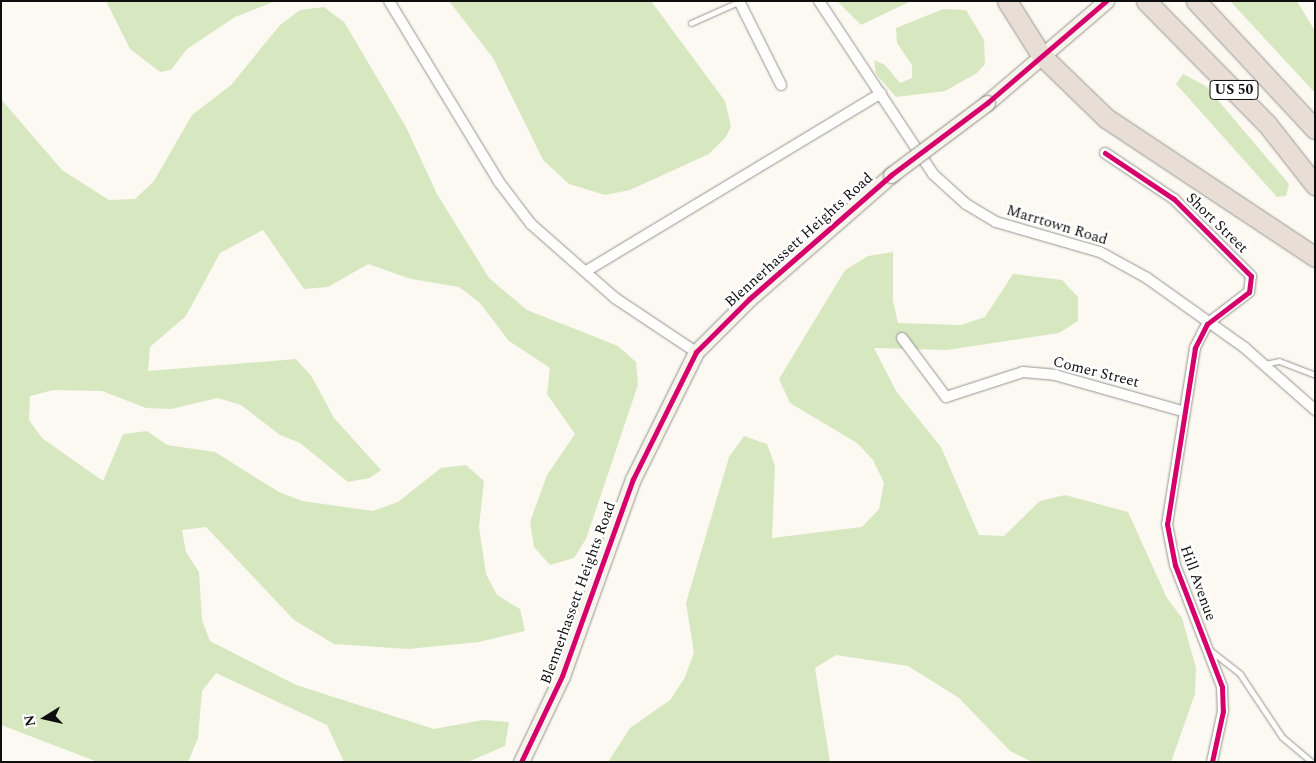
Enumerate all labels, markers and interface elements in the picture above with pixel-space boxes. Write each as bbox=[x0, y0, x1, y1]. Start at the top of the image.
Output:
road number: US 50 bbox=[1209, 78, 1259, 102]
street label: Blennerhassett Heights Road bbox=[721, 169, 877, 311]
street label: Short Street bbox=[1182, 189, 1252, 257]
street label: Marrtown Road bbox=[1004, 201, 1110, 249]
street label: Comer Street bbox=[1051, 353, 1141, 391]
street label: Blennerhassett Heights Road bbox=[537, 499, 619, 687]
street label: Hill Avenue bbox=[1176, 543, 1220, 623]
north arrow bbox=[20, 693, 70, 743]
text: N bbox=[18, 713, 41, 728]

